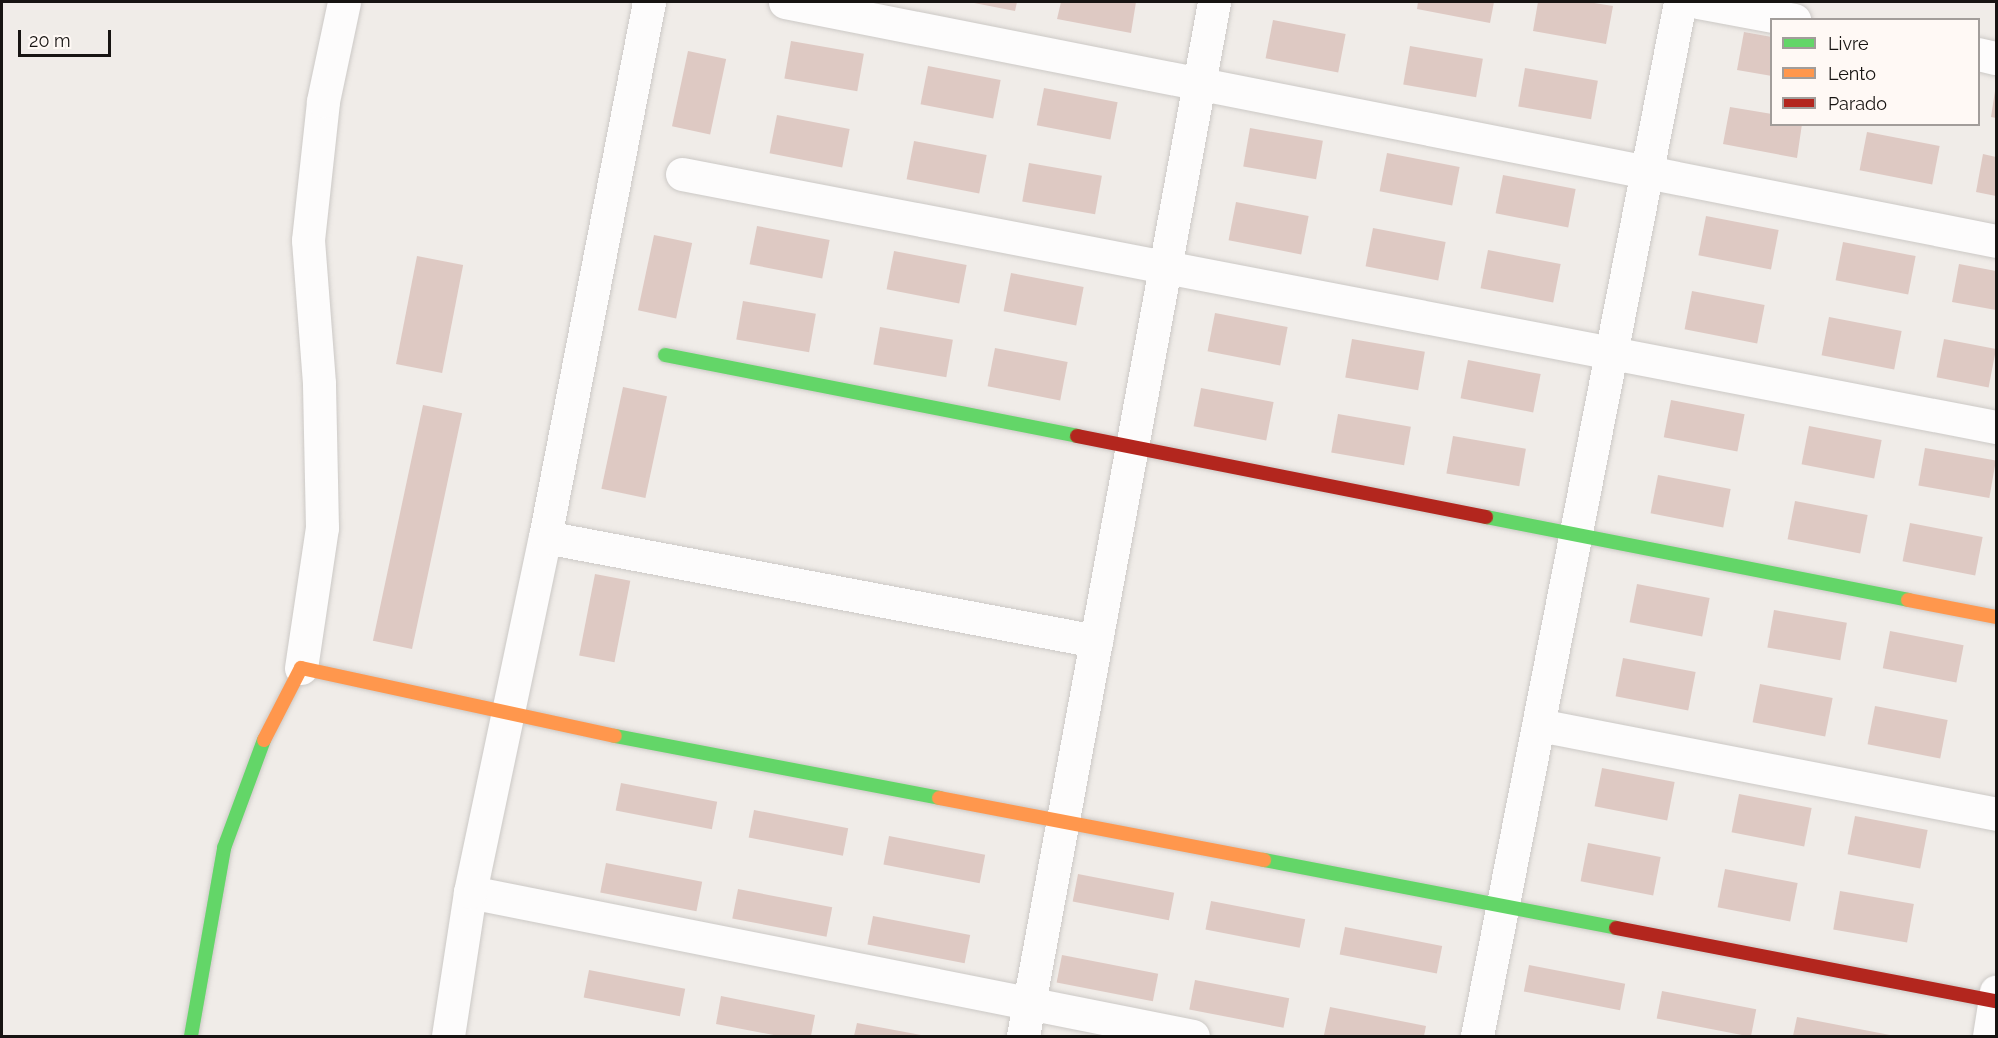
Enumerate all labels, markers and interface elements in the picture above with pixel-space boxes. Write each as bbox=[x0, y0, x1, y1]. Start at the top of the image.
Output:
scale bar bbox=[21, 18, 114, 56]
legend bbox=[1770, 18, 1980, 126]
text: 20 m bbox=[29, 30, 71, 51]
text: Livre bbox=[1828, 33, 1869, 54]
text: Lento bbox=[1828, 63, 1876, 84]
text: Parado bbox=[1828, 93, 1887, 114]

